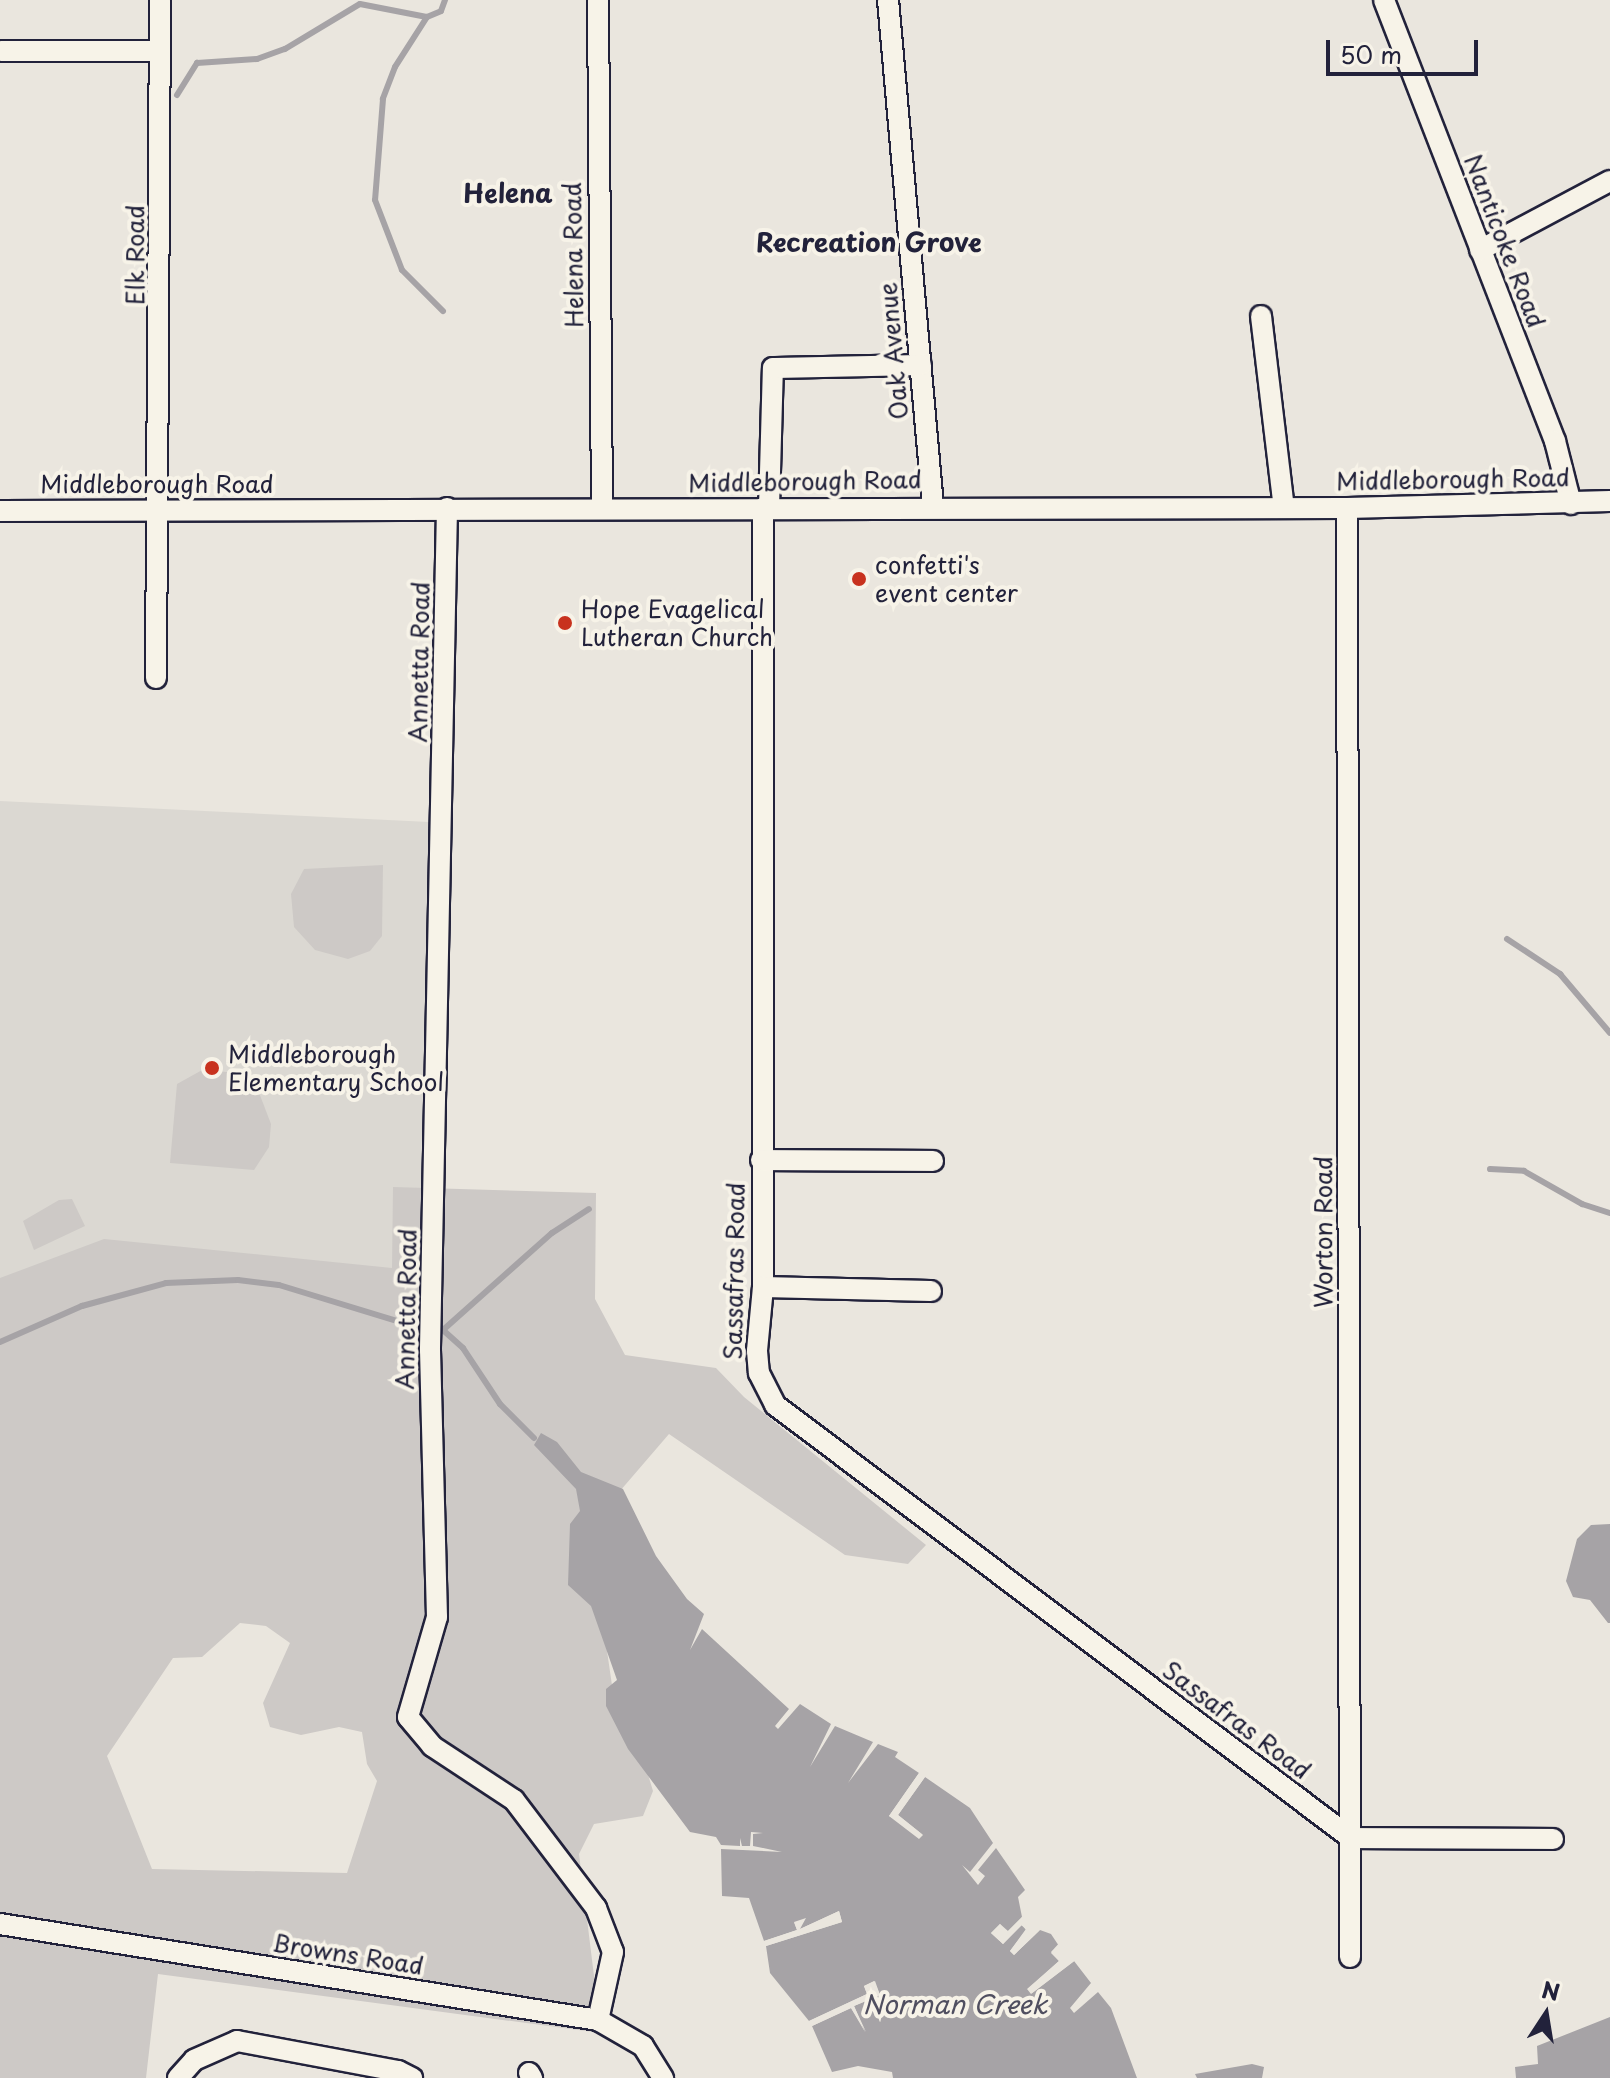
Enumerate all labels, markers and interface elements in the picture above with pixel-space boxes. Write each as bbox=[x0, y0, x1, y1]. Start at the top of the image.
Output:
scale bar bbox=[1330, 24, 1482, 74]
text: 50 m bbox=[1340, 36, 1402, 72]
street label: Nanticoke Road bbox=[1459, 150, 1551, 332]
district label: Helena bbox=[463, 177, 553, 209]
street label: Helena Road bbox=[557, 182, 589, 328]
street label: Elk Road bbox=[121, 204, 149, 306]
district label: Recreation Grove bbox=[755, 226, 983, 258]
street label: Oak Avenue bbox=[873, 281, 913, 421]
street label: Middleborough Road bbox=[1336, 463, 1570, 495]
street label: Middleborough Road bbox=[688, 465, 922, 497]
street label: Middleborough Road bbox=[40, 470, 274, 498]
place label: confetti's event center bbox=[875, 551, 1019, 607]
marker: confetti's event center bbox=[850, 570, 868, 588]
street label: Annetta Road bbox=[403, 581, 435, 743]
place label: Hope Evagelical Lutheran Church bbox=[581, 595, 773, 651]
marker: Hope Evagelical Lutheran Church bbox=[556, 614, 574, 632]
place label: Middleborough Elementary School bbox=[228, 1040, 444, 1096]
marker: Middleborough Elementary School bbox=[203, 1059, 221, 1077]
street label: Worton Road bbox=[1309, 1156, 1337, 1308]
street label: Sassafras Road bbox=[718, 1182, 750, 1360]
street label: Annetta Road bbox=[390, 1228, 422, 1390]
street label: Sassafras Road bbox=[1157, 1655, 1317, 1785]
street label: Browns Road bbox=[271, 1928, 425, 1980]
text: N bbox=[1539, 1972, 1563, 2008]
north arrow bbox=[1506, 1974, 1586, 2054]
water label: Norman Creek bbox=[862, 1988, 1048, 2020]

